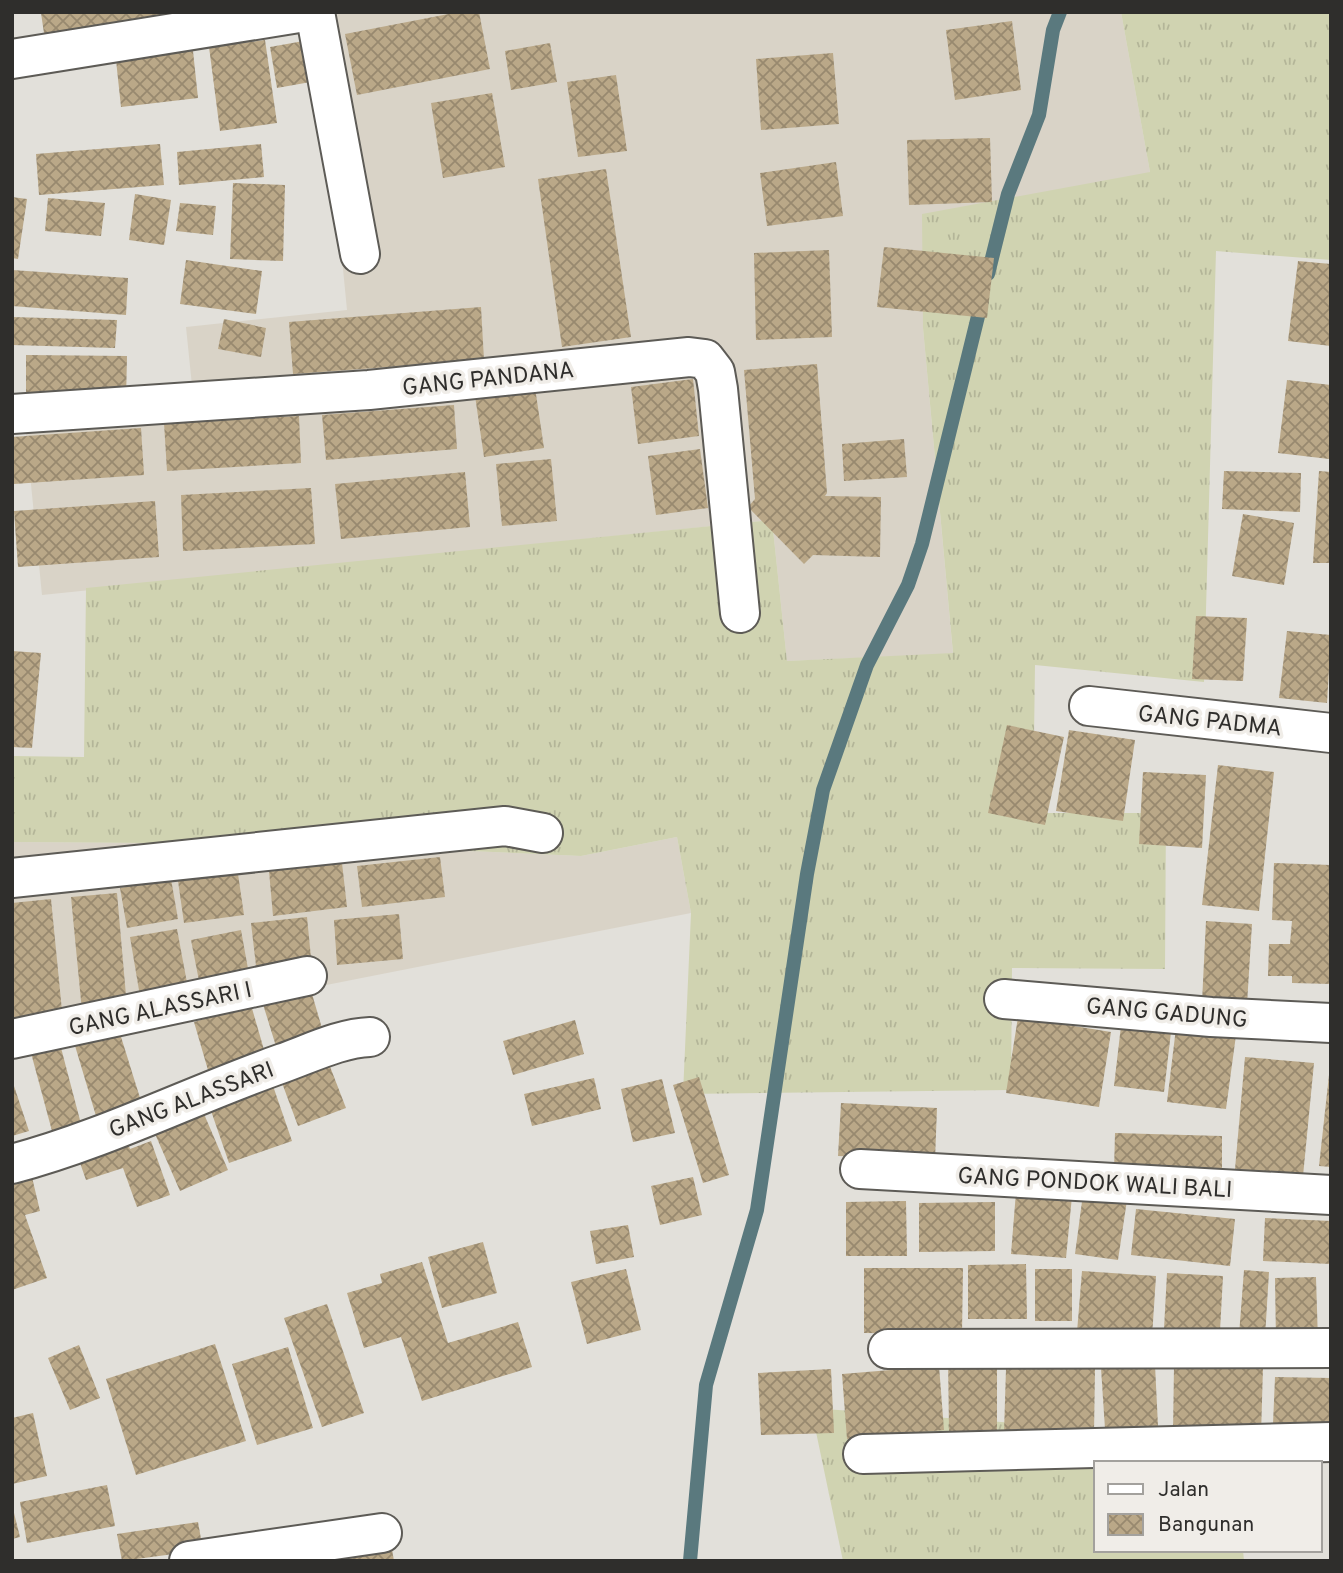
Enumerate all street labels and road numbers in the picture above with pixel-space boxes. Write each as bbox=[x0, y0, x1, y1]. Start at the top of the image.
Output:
street label: GANG PANDANA bbox=[401, 357, 576, 404]
street label: GANG PADMA bbox=[1136, 701, 1283, 744]
street label: GANG ALASSARI I bbox=[66, 977, 255, 1044]
street label: GANG GADUNG bbox=[1085, 993, 1249, 1036]
street label: GANG ALASSARI bbox=[105, 1057, 279, 1146]
street label: GANG PONDOK WALI BALI bbox=[957, 1163, 1233, 1206]

